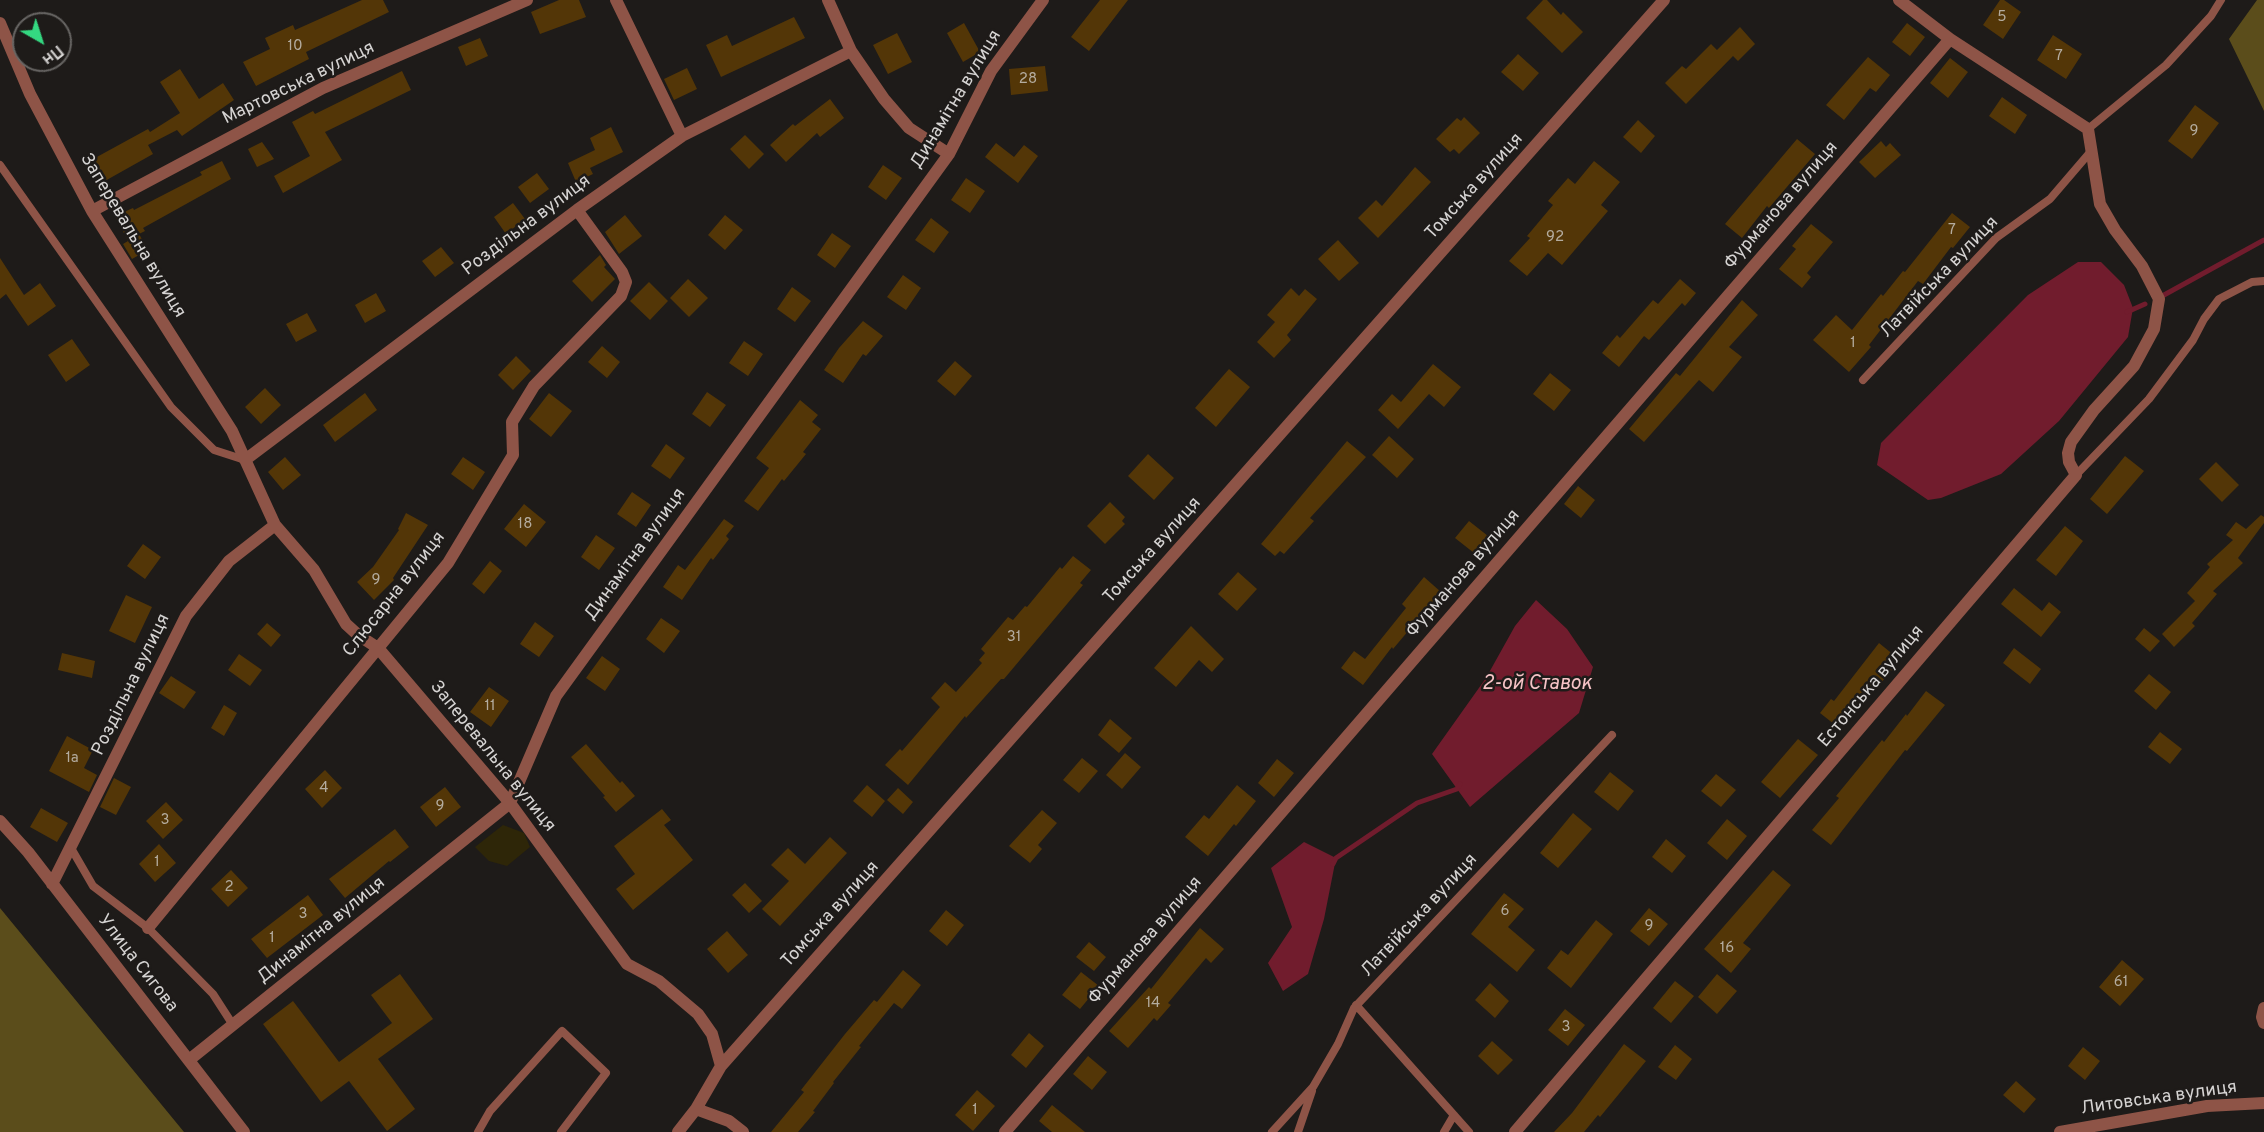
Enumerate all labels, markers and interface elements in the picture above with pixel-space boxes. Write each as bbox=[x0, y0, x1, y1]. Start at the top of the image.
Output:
house number: 5 bbox=[1997, 9, 2007, 27]
north arrow bbox=[12, 12, 72, 72]
street label: Динамітна вулиця bbox=[907, 27, 1007, 173]
street label: Мартовська вулиця bbox=[219, 38, 379, 130]
house number: 10 bbox=[287, 38, 303, 56]
text: Пн bbox=[37, 40, 67, 69]
house number: 7 bbox=[2055, 48, 2063, 66]
house number: 28 bbox=[1019, 71, 1037, 89]
house number: 9 bbox=[2190, 123, 2198, 141]
street label: Томська вулиця bbox=[1422, 129, 1528, 245]
street label: Фурманова вулиця bbox=[1721, 138, 1843, 274]
street label: Заперевальна вулиця bbox=[74, 150, 190, 322]
street label: Роздільна вулиця bbox=[459, 171, 595, 281]
street label: Латвiйська вулиця bbox=[1876, 213, 2004, 343]
house number: 7 bbox=[1948, 222, 1956, 240]
house number: 92 bbox=[1546, 229, 1564, 247]
house number: 1 bbox=[1850, 335, 1856, 353]
street label: Динамітна вулиця bbox=[581, 485, 691, 625]
street label: Томська вулиця bbox=[1100, 493, 1206, 609]
street label: Фурманова вулиця bbox=[1403, 506, 1525, 642]
house number: 18 bbox=[518, 516, 532, 534]
street label: Слюсарна вулиця bbox=[339, 528, 451, 662]
house number: 9 bbox=[372, 572, 380, 590]
street label: Роздільна вулиця bbox=[88, 611, 176, 759]
street label: Естонська вулиця bbox=[1815, 621, 1929, 753]
house number: 31 bbox=[1007, 629, 1021, 647]
water label: 2-ой Ставок bbox=[1482, 673, 1592, 697]
street label: Заперевальна вулиця bbox=[424, 677, 560, 837]
house number: 11 bbox=[484, 698, 496, 716]
house number: 1а bbox=[65, 750, 79, 768]
house number: 4 bbox=[319, 780, 329, 798]
house number: 9 bbox=[436, 798, 444, 816]
house number: 3 bbox=[160, 812, 170, 830]
street label: Латвiйська вулиця bbox=[1357, 850, 1483, 982]
house number: 1 bbox=[154, 854, 160, 872]
street label: Томська вулиця bbox=[778, 857, 884, 973]
street label: Динамітна вулиця bbox=[254, 873, 390, 989]
street label: Фурманова вулиця bbox=[1085, 873, 1207, 1009]
house number: 2 bbox=[224, 879, 234, 897]
house number: 6 bbox=[1501, 903, 1509, 921]
house number: 3 bbox=[298, 906, 308, 924]
street label: Улица Сигова bbox=[92, 911, 182, 1017]
house number: 9 bbox=[1645, 918, 1653, 936]
house number: 1 bbox=[269, 930, 275, 948]
house number: 16 bbox=[1720, 940, 1734, 958]
house number: 61 bbox=[2114, 974, 2128, 992]
house number: 14 bbox=[1146, 995, 1160, 1013]
house number: 3 bbox=[1561, 1019, 1571, 1037]
street label: Литовська вулиця bbox=[2080, 1077, 2238, 1121]
house number: 1 bbox=[972, 1102, 978, 1120]

